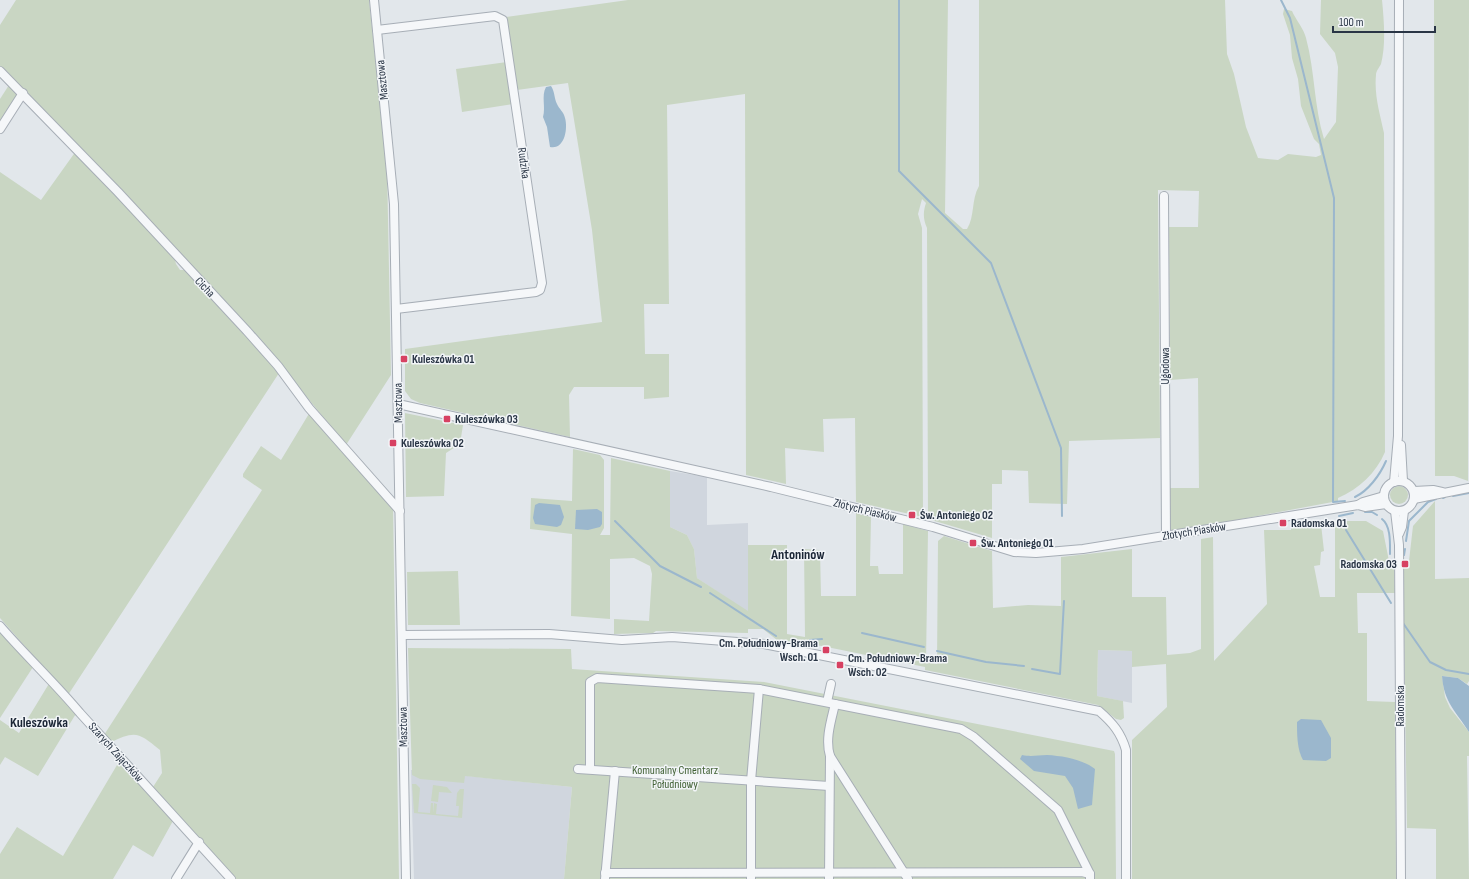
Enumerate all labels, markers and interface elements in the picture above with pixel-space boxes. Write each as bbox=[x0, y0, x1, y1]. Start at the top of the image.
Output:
scale bar bbox=[1333, 8, 1435, 34]
text: 100 m bbox=[1339, 15, 1364, 30]
street label: Masztowa bbox=[373, 59, 392, 101]
street label: Rudzika bbox=[514, 147, 533, 180]
street label: Cicha bbox=[191, 274, 218, 301]
street label: Ugodowa bbox=[1158, 347, 1173, 384]
place label: Kuleszówka 01 bbox=[412, 352, 474, 367]
marker: Kuleszówka 01 bbox=[399, 354, 409, 364]
street label: Masztowa bbox=[391, 383, 406, 423]
place label: Kuleszówka 03 bbox=[455, 412, 518, 427]
marker: Kuleszówka 03 bbox=[442, 414, 452, 424]
place label: Kuleszówka 02 bbox=[401, 436, 464, 451]
marker: Kuleszówka 02 bbox=[388, 438, 398, 448]
street label: Złotych Piasków bbox=[832, 495, 898, 526]
place label: Św. Antoniego 02 bbox=[920, 508, 993, 523]
marker: Św. Antoniego 02 bbox=[907, 510, 917, 520]
place label: Radomska 01 bbox=[1291, 516, 1347, 531]
marker: Radomska 01 bbox=[1278, 518, 1288, 528]
street label: Złotych Piasków bbox=[1161, 519, 1227, 544]
place label: Św. Antoniego 01 bbox=[981, 536, 1054, 551]
marker: Św. Antoniego 01 bbox=[968, 538, 978, 548]
district label: Antoninów bbox=[770, 546, 825, 563]
place label: Radomska 03 bbox=[1340, 557, 1397, 572]
marker: Radomska 03 bbox=[1400, 559, 1410, 569]
place label: Cm. Południowy-Brama Wsch. 01 bbox=[719, 636, 818, 665]
marker: Cm. Południowy-Brama Wsch. 01 bbox=[821, 645, 831, 655]
place label: Cm. Południowy-Brama Wsch. 02 bbox=[848, 651, 947, 680]
marker: Cm. Południowy-Brama Wsch. 02 bbox=[835, 660, 845, 670]
street label: Radomska bbox=[1393, 685, 1408, 727]
street label: Masztowa bbox=[396, 707, 411, 747]
district label: Kuleszówka bbox=[10, 714, 68, 731]
street label: Szarych Zajączków bbox=[85, 719, 147, 786]
park label: Komunalny Cmentarz Południowy bbox=[632, 763, 719, 792]

